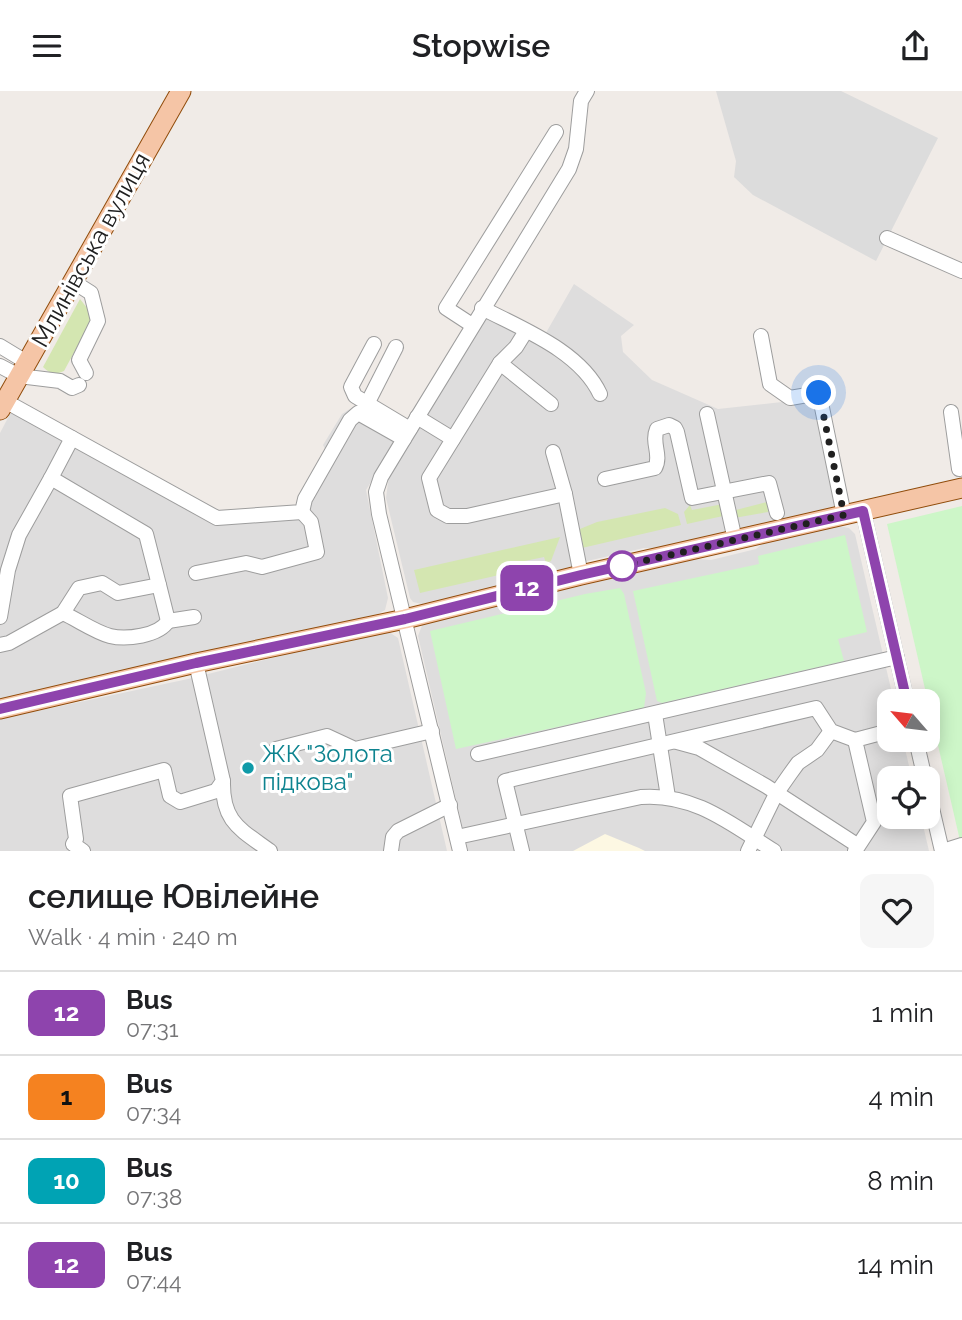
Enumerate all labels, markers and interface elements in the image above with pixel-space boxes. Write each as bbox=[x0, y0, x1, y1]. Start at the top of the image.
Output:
icon: menu bbox=[28, 27, 66, 65]
text: Stopwise bbox=[412, 27, 550, 64]
icon: share bbox=[896, 27, 934, 65]
street label: Млинівська вулиця bbox=[25, 148, 156, 352]
your location bbox=[801, 375, 836, 410]
unlabelled marker bbox=[607, 551, 637, 581]
line badge: 12 bbox=[496, 565, 558, 611]
text: 12 bbox=[514, 573, 540, 602]
north arrow bbox=[877, 689, 940, 753]
map controls bbox=[877, 689, 940, 829]
place label: ЖК "Золота підкова" bbox=[262, 739, 393, 796]
marker: ЖК "Золота підкова" bbox=[240, 760, 256, 776]
button: locate bbox=[877, 766, 940, 829]
button: heart bbox=[860, 874, 934, 948]
text: селище Ювілейне bbox=[28, 877, 319, 916]
text: Walk · 4 min · 240 m bbox=[28, 923, 238, 950]
text: Bus bbox=[126, 985, 173, 1015]
text: 12 bbox=[54, 998, 79, 1027]
text: 1 min bbox=[872, 998, 934, 1028]
text: 07:31 bbox=[126, 1015, 179, 1042]
text: Bus bbox=[126, 1069, 173, 1099]
text: 1 bbox=[61, 1082, 72, 1111]
text: 4 min bbox=[868, 1082, 934, 1112]
text: 07:34 bbox=[126, 1099, 181, 1126]
text: Bus bbox=[126, 1153, 173, 1183]
text: 10 bbox=[53, 1166, 80, 1195]
text: 8 min bbox=[867, 1166, 934, 1196]
text: 07:38 bbox=[126, 1183, 182, 1210]
text: Bus bbox=[126, 1237, 173, 1267]
text: 12 bbox=[54, 1250, 79, 1279]
text: 14 min bbox=[857, 1250, 934, 1280]
text: 07:44 bbox=[126, 1267, 182, 1294]

